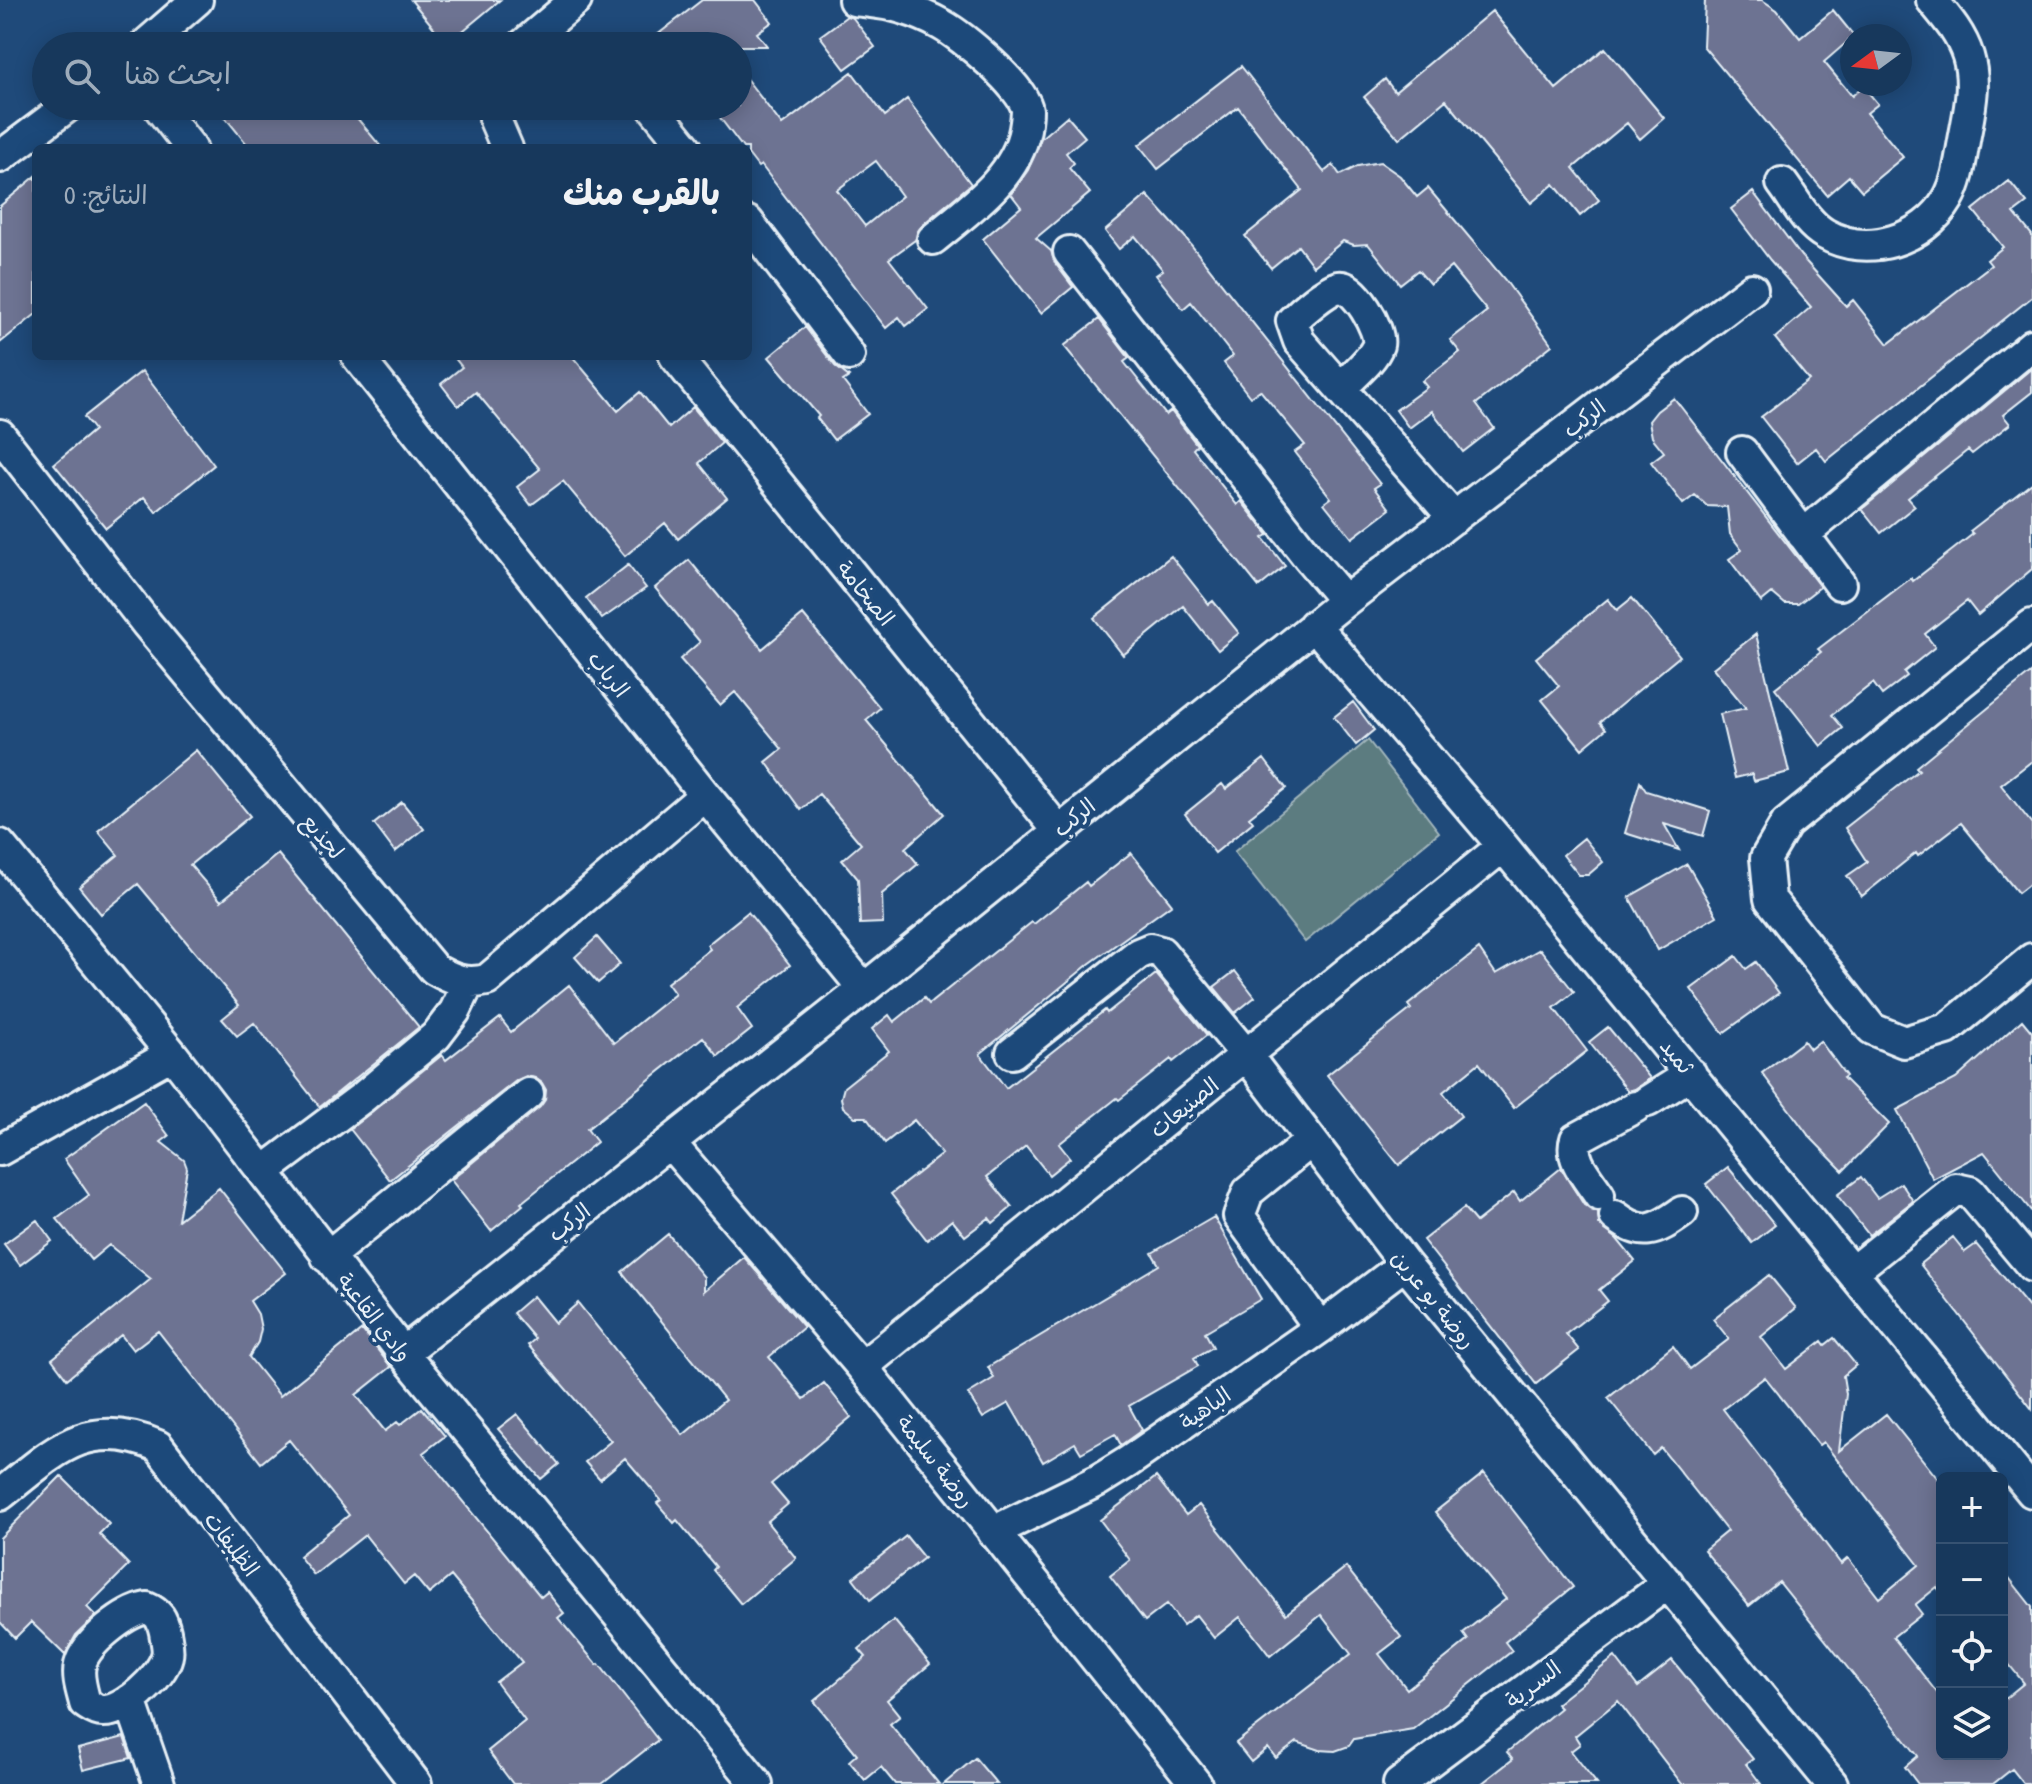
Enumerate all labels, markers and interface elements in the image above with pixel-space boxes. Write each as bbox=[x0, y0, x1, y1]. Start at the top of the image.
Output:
north arrow bbox=[1840, 24, 1912, 96]
search box bbox=[32, 32, 752, 120]
text: ابحث هنا bbox=[124, 53, 231, 93]
icon: search bbox=[60, 54, 104, 98]
text: بالقرب منك bbox=[563, 170, 720, 216]
text: النتائج: 0 bbox=[64, 177, 148, 212]
street label: الركب bbox=[1556, 392, 1612, 444]
street label: الصخامة bbox=[830, 554, 902, 632]
street label: الرباب bbox=[581, 644, 637, 704]
street label: الركب bbox=[1046, 791, 1102, 843]
street label: لجذيع bbox=[294, 807, 351, 866]
street label: ثميد bbox=[1653, 1032, 1701, 1081]
street label: الصنيعات bbox=[1143, 1070, 1225, 1144]
street label: الركب bbox=[541, 1196, 597, 1248]
street label: روضة بو عرين bbox=[1385, 1243, 1483, 1355]
street label: وادي القاعية bbox=[329, 1266, 419, 1369]
street label: الباهية bbox=[1173, 1379, 1237, 1437]
street label: روضة سليمة bbox=[890, 1408, 982, 1514]
map controls bbox=[1936, 1472, 2008, 1760]
button: + bbox=[1936, 1472, 2008, 1544]
street label: الظليفات bbox=[198, 1505, 266, 1583]
button: − bbox=[1936, 1544, 2008, 1616]
button: locate bbox=[1936, 1616, 2008, 1688]
street label: السـرية bbox=[1499, 1653, 1567, 1715]
button: layers bbox=[1936, 1688, 2008, 1760]

